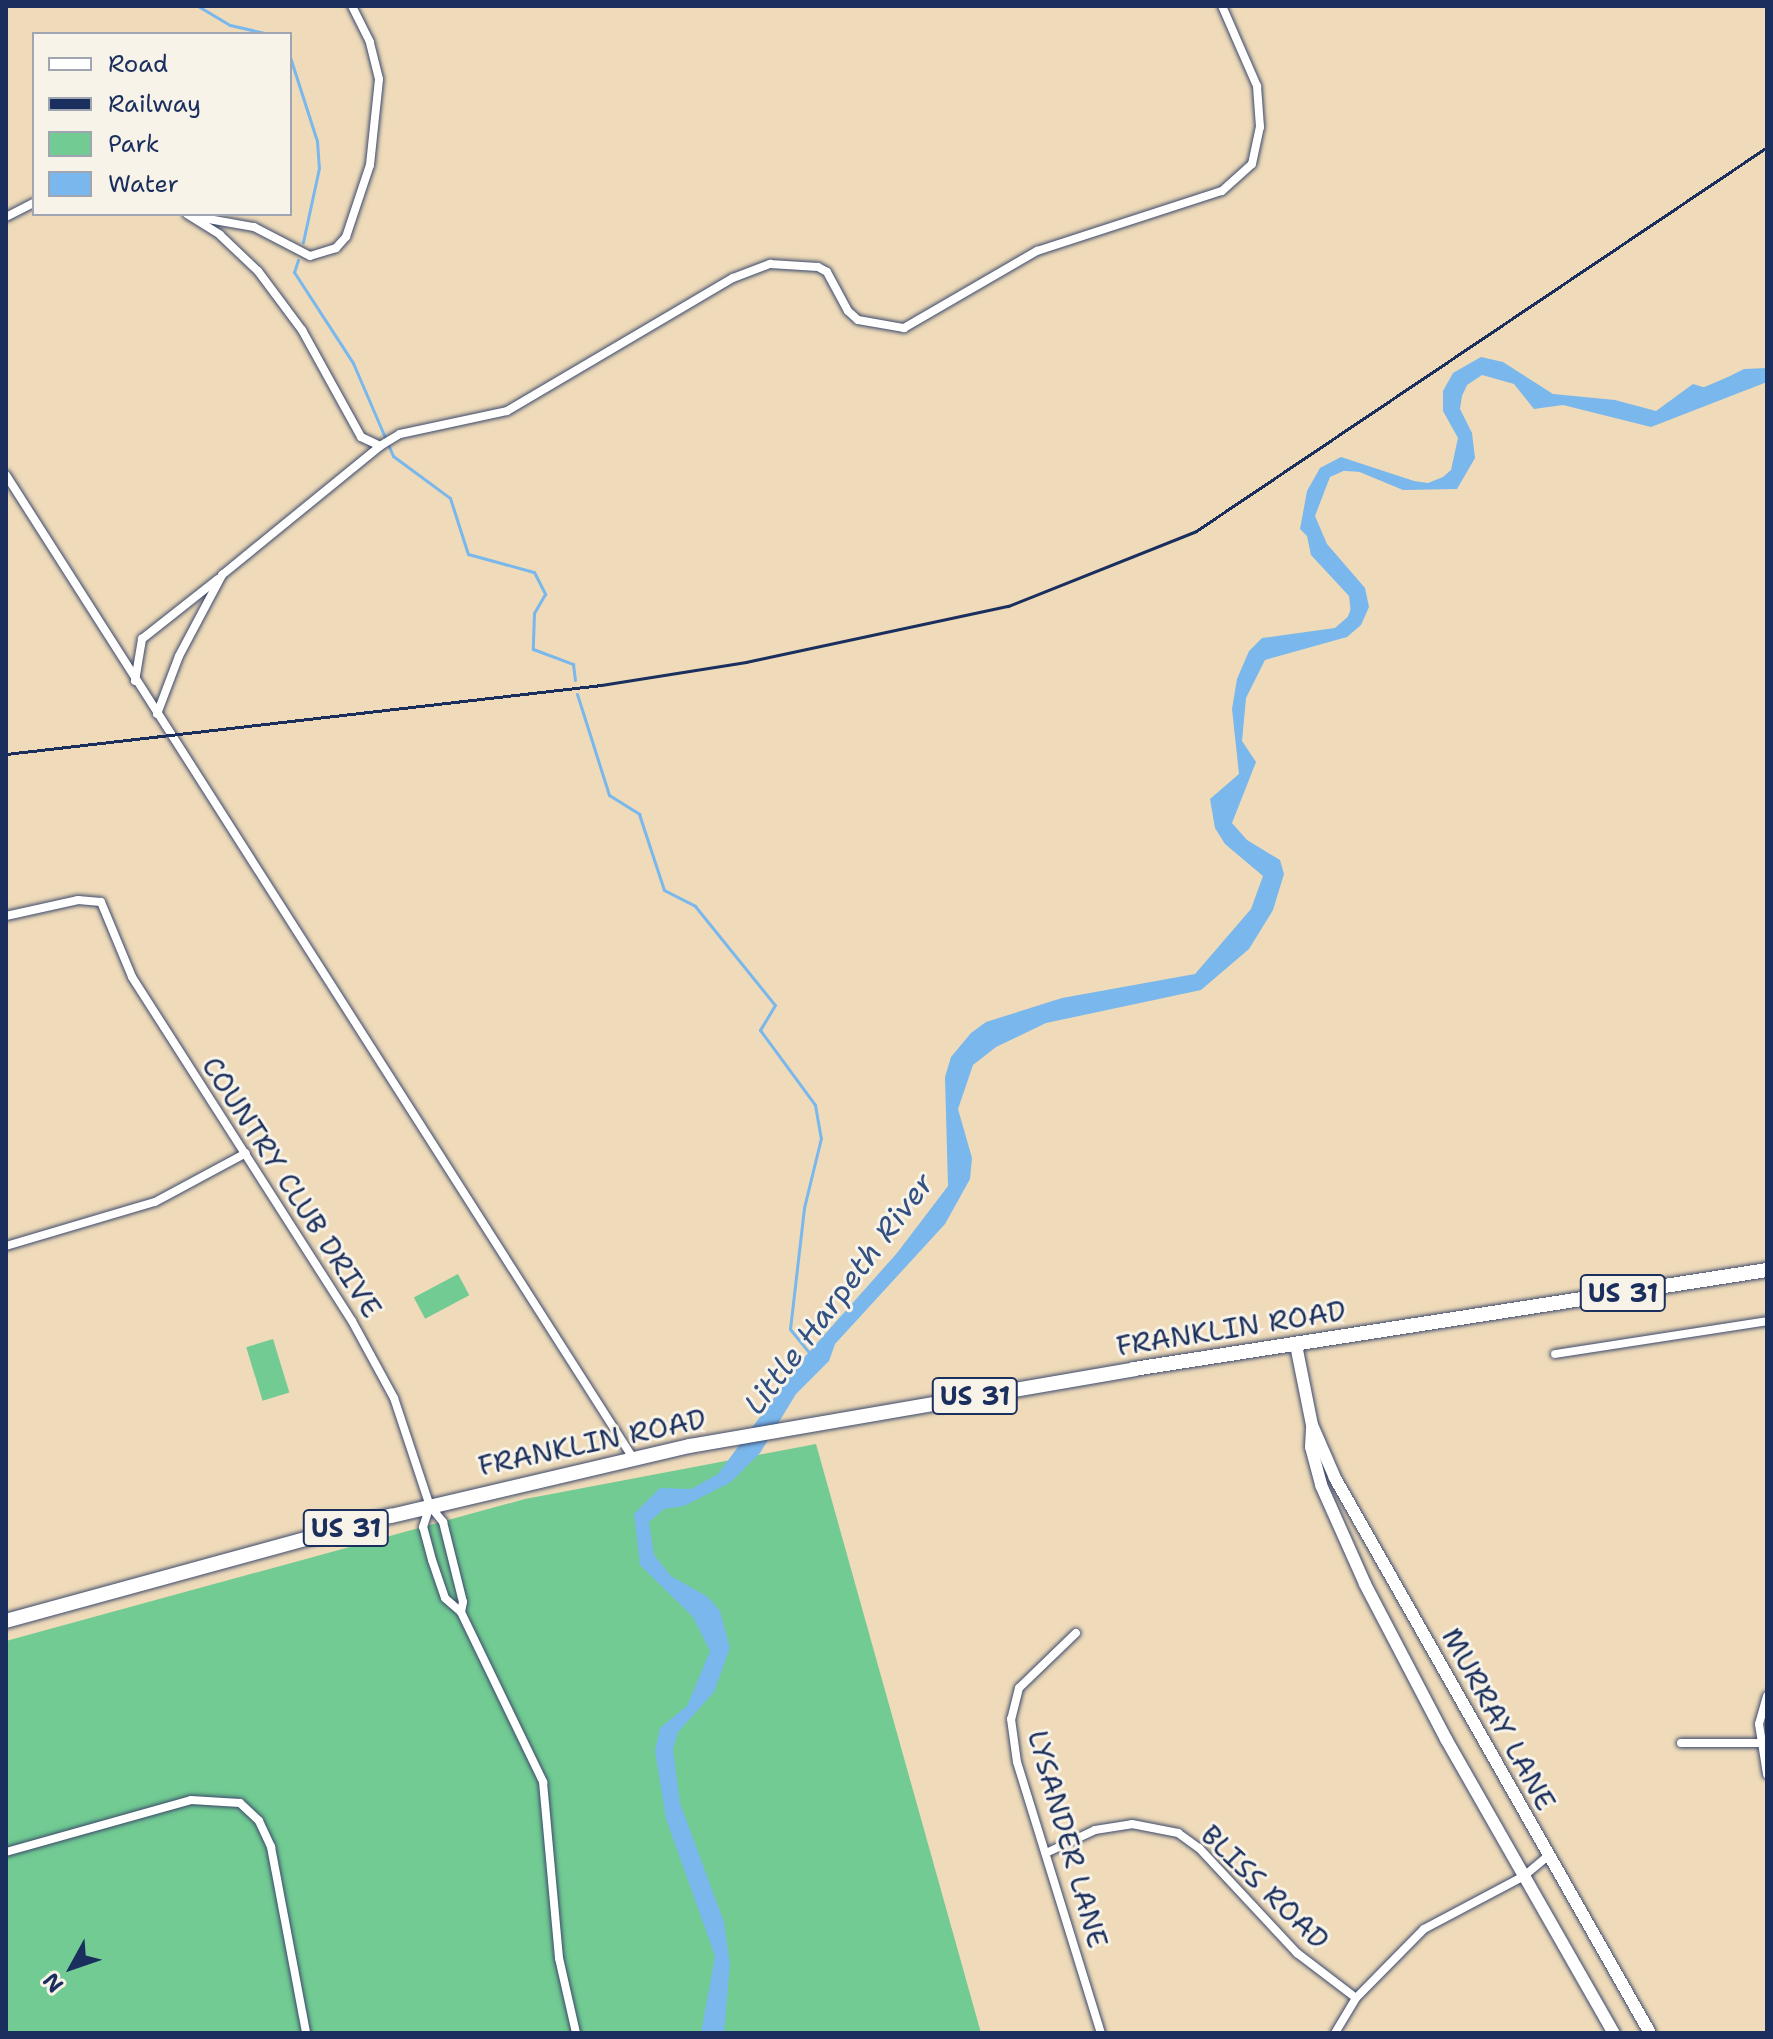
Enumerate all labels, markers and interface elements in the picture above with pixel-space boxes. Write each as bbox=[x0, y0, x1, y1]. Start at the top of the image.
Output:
legend bbox=[32, 32, 292, 216]
text: Road bbox=[108, 48, 168, 80]
text: Railway bbox=[108, 88, 201, 120]
text: Park bbox=[108, 128, 160, 160]
text: Water bbox=[108, 168, 179, 200]
street label: COUNTRY CLUB DRIVE bbox=[195, 1050, 389, 1324]
water label: Little Harpeth River bbox=[736, 1166, 942, 1422]
road number: US 31 bbox=[1579, 1271, 1667, 1315]
street label: FRANKLIN ROAD bbox=[1114, 1293, 1348, 1363]
road number: US 31 bbox=[931, 1374, 1019, 1418]
street label: FRANKLIN ROAD bbox=[475, 1401, 709, 1483]
road number: US 31 bbox=[302, 1506, 390, 1550]
street label: MURRAY LANE bbox=[1435, 1622, 1563, 1816]
street label: LYSANDER LANE bbox=[1021, 1726, 1115, 1952]
street label: BLISS ROAD bbox=[1194, 1818, 1336, 1956]
north arrow bbox=[32, 1927, 112, 2007]
text: N bbox=[37, 1967, 70, 1999]

